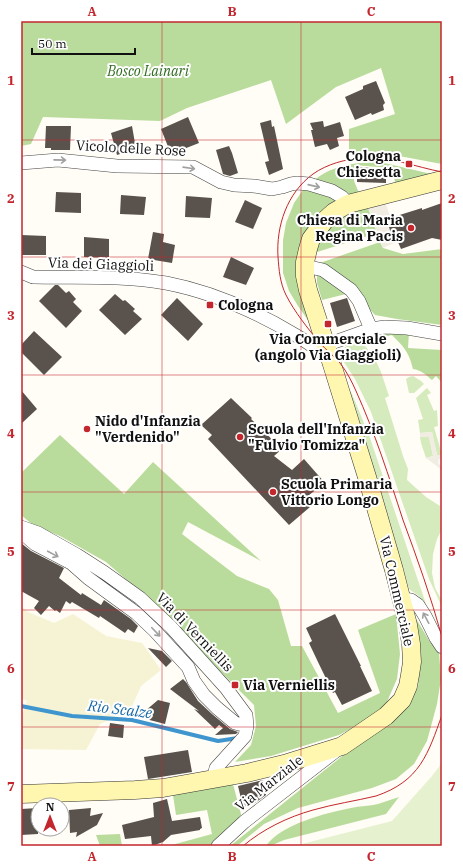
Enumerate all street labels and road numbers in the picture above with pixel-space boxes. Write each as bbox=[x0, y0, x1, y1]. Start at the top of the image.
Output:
street label: Vicolo delle Rose bbox=[75, 136, 187, 160]
street label: Via dei Giaggioli bbox=[48, 253, 154, 275]
street label: Via Commerciale bbox=[376, 534, 418, 648]
street label: Via di Verniellis bbox=[153, 589, 237, 675]
street label: Via Marziale bbox=[231, 751, 307, 815]

